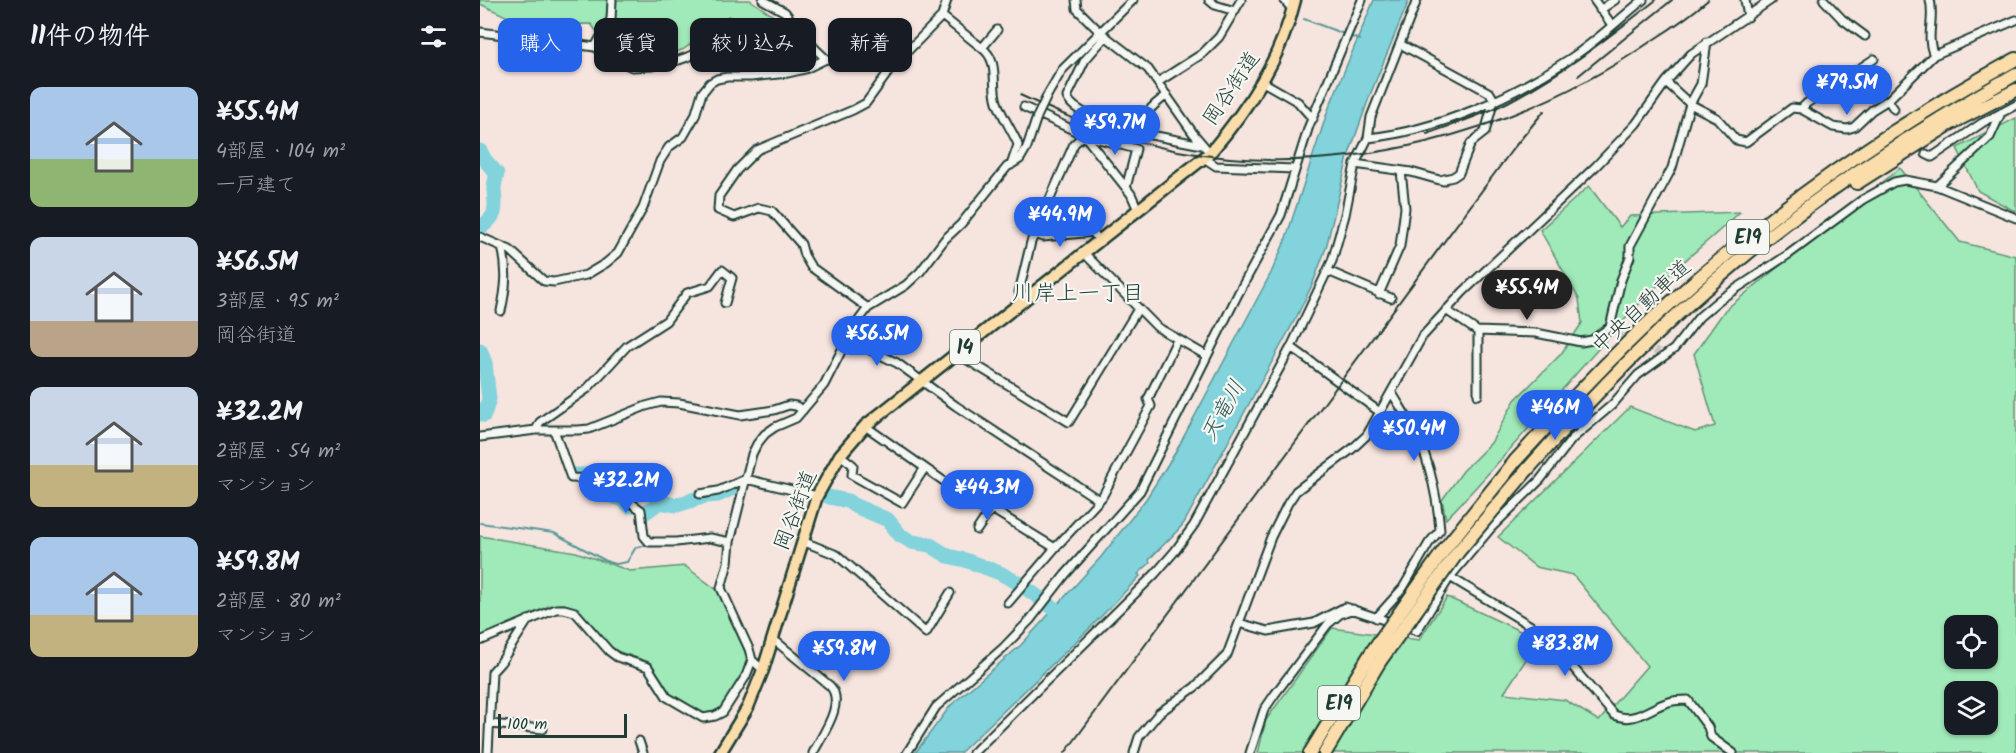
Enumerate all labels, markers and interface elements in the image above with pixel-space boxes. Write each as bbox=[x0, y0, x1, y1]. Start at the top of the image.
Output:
text: 11件の物件 bbox=[30, 16, 150, 58]
chip: 購入 bbox=[498, 18, 582, 72]
chip: 賃貸 bbox=[594, 18, 678, 72]
chip: 絞り込み bbox=[690, 18, 816, 72]
chip: 新着 bbox=[828, 18, 912, 72]
icon: filters bbox=[417, 20, 450, 53]
street label: 岡谷街道 bbox=[1195, 45, 1269, 133]
pin: ¥79.5M bbox=[1798, 65, 1896, 116]
text: ¥79.5M bbox=[1816, 68, 1878, 100]
text: ¥55.4M bbox=[216, 92, 298, 134]
pin: ¥59.7M bbox=[1066, 105, 1164, 156]
text: ¥59.7M bbox=[1084, 108, 1146, 140]
icon: home bbox=[78, 111, 150, 183]
text: 4部屋 · 104 m² bbox=[216, 136, 345, 168]
text: 一戸建て bbox=[216, 170, 296, 202]
pin: ¥44.9M bbox=[1011, 197, 1109, 248]
text: ¥44.9M bbox=[1028, 200, 1092, 232]
road number: E19 bbox=[1727, 220, 1769, 254]
text: ¥56.5M bbox=[216, 242, 298, 284]
street label: 中央自動車道 bbox=[1585, 252, 1699, 362]
icon: home bbox=[78, 261, 150, 333]
pin: ¥55.4M bbox=[1478, 270, 1576, 321]
text: ¥55.4M bbox=[1495, 273, 1559, 305]
district label: 川岸上一丁目 bbox=[1012, 277, 1144, 312]
text: 3部屋 · 95 m² bbox=[216, 286, 339, 318]
pin: ¥56.5M bbox=[828, 316, 926, 367]
text: ¥56.5M bbox=[845, 319, 909, 351]
text: 岡谷街道 bbox=[216, 320, 296, 352]
road number: 14 bbox=[950, 330, 980, 364]
water label: 天竜川 bbox=[1193, 374, 1255, 449]
pin: ¥46M bbox=[1519, 390, 1591, 441]
text: ¥32.2M bbox=[216, 392, 302, 434]
text: ¥46M bbox=[1530, 393, 1580, 425]
icon: home bbox=[78, 411, 150, 483]
pin: ¥50.4M bbox=[1365, 411, 1463, 462]
text: ¥50.4M bbox=[1382, 414, 1446, 446]
text: 2部屋 · 54 m² bbox=[216, 436, 340, 468]
pin: ¥32.2M bbox=[577, 463, 675, 514]
street label: 岡谷街道 bbox=[766, 465, 827, 556]
text: ¥32.2M bbox=[593, 466, 659, 498]
text: マンション bbox=[216, 470, 315, 502]
pin: ¥44.3M bbox=[938, 470, 1036, 521]
text: ¥44.3M bbox=[955, 473, 1019, 505]
text: ¥59.8M bbox=[216, 542, 299, 584]
icon: home bbox=[78, 561, 150, 633]
text: 2部屋 · 80 m² bbox=[216, 586, 341, 618]
map controls bbox=[1944, 615, 1998, 735]
button: locate bbox=[1944, 615, 1998, 669]
text: マンション bbox=[216, 620, 315, 652]
pin: ¥83.8M bbox=[1516, 626, 1614, 677]
text: ¥83.8M bbox=[1532, 629, 1598, 661]
pin: ¥59.8M bbox=[795, 631, 893, 682]
text: ¥59.8M bbox=[812, 634, 876, 666]
button: layers bbox=[1944, 681, 1998, 735]
road number: E19 bbox=[1318, 686, 1360, 720]
scale bar bbox=[498, 711, 627, 738]
text: 100 m bbox=[507, 712, 547, 737]

